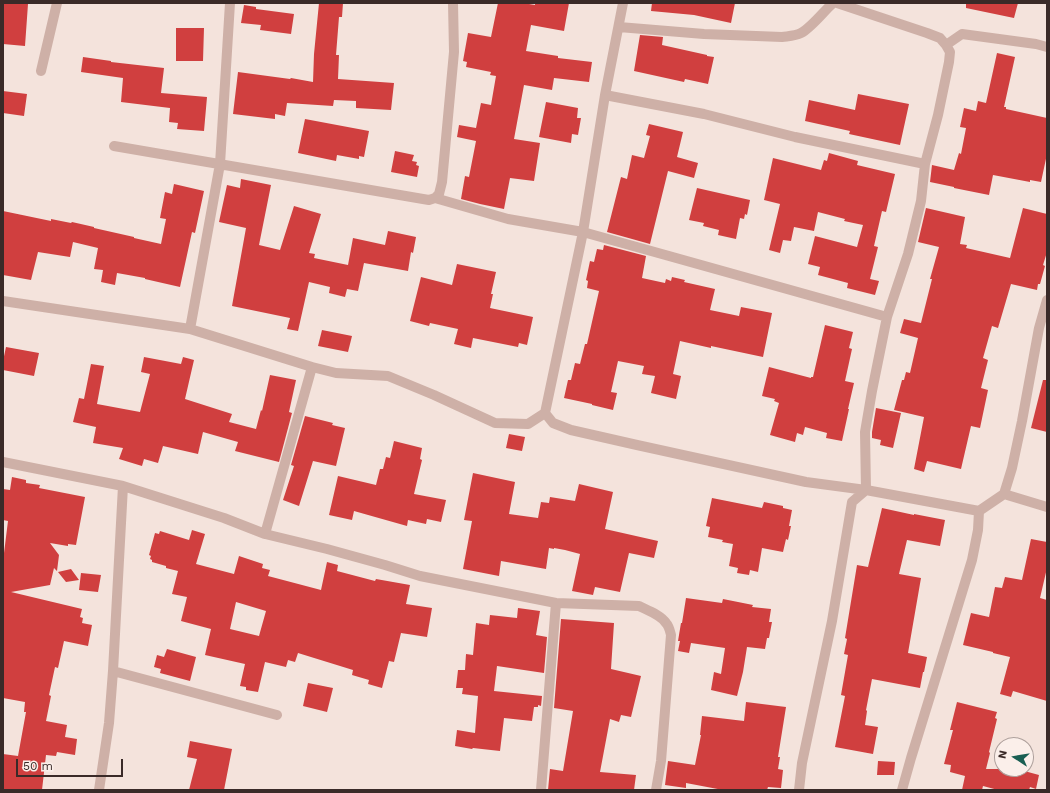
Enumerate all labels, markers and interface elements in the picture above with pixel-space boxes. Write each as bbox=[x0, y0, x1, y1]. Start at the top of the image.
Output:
north arrow bbox=[994, 737, 1034, 777]
text: N bbox=[996, 749, 1010, 760]
scale bar bbox=[18, 751, 125, 777]
text: 50 m bbox=[23, 759, 53, 773]

